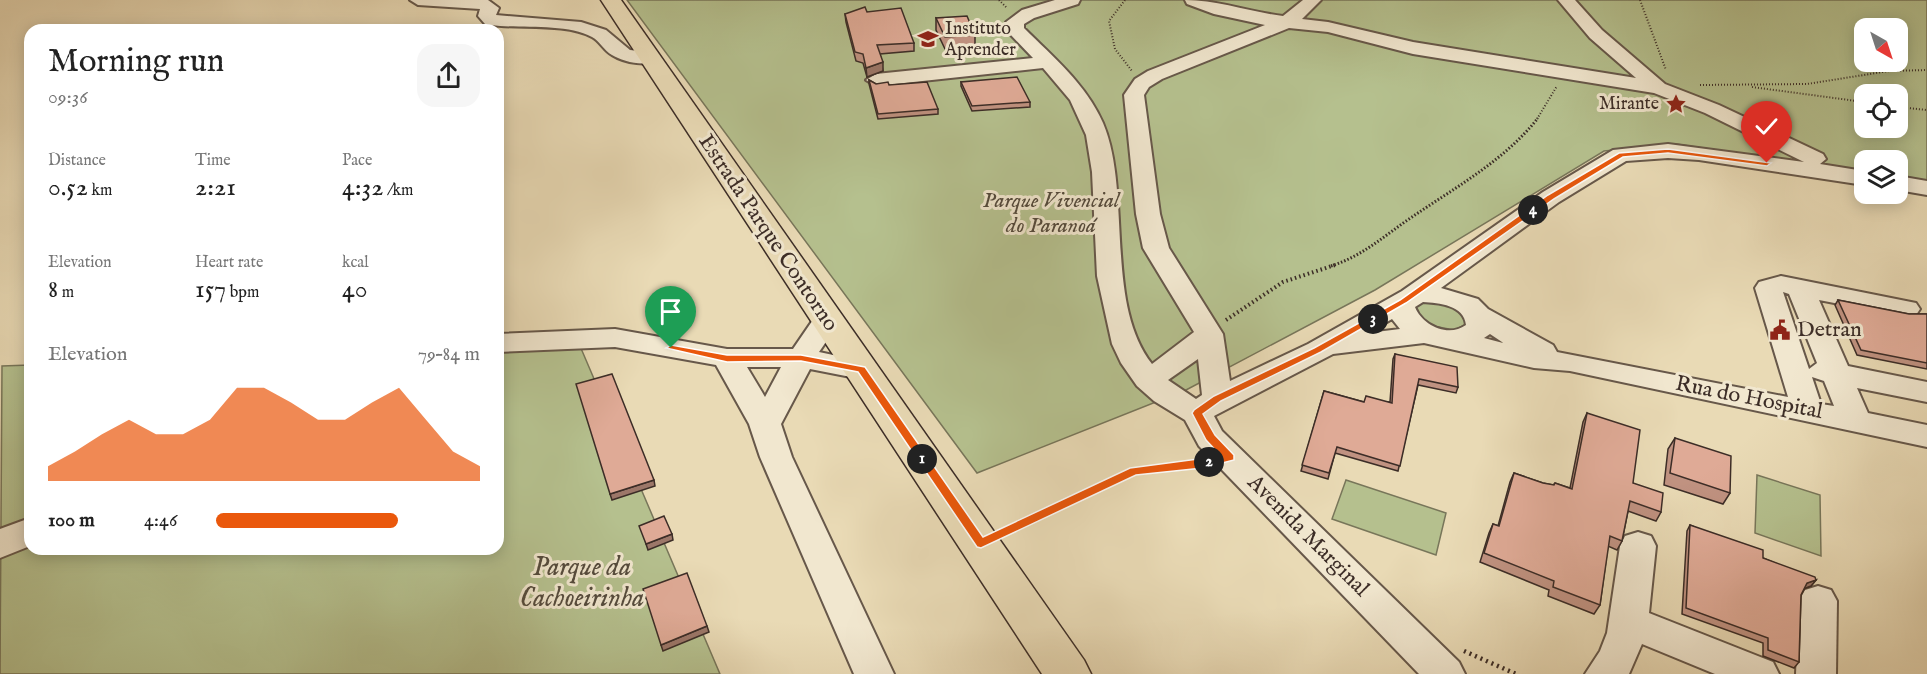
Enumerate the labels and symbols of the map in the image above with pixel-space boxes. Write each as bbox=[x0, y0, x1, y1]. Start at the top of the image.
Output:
place label: Instituto Aprender bbox=[944, 18, 1016, 62]
north arrow bbox=[1854, 18, 1908, 72]
school or university icon: Instituto Aprender bbox=[916, 27, 940, 51]
place icon: Mirante bbox=[1664, 92, 1688, 116]
place label: Mirante bbox=[1599, 93, 1659, 116]
pin bbox=[1741, 101, 1792, 163]
street label: Estrada Parque Contorno bbox=[692, 129, 844, 337]
park label: Parque Vivencial do Paranoá bbox=[983, 187, 1121, 240]
pin: 4 bbox=[1518, 195, 1548, 225]
pin bbox=[645, 286, 696, 348]
pin: 3 bbox=[1358, 304, 1388, 334]
place label: Detran bbox=[1797, 316, 1862, 344]
public building icon: Detran bbox=[1768, 318, 1792, 342]
street label: Rua do Hospital bbox=[1673, 370, 1825, 426]
pin: 1 bbox=[907, 444, 937, 474]
pin: 2 bbox=[1194, 447, 1224, 477]
street label: Avenida Marginal bbox=[1240, 468, 1375, 603]
park label: Parque da Cachoeirinha bbox=[520, 551, 644, 616]

